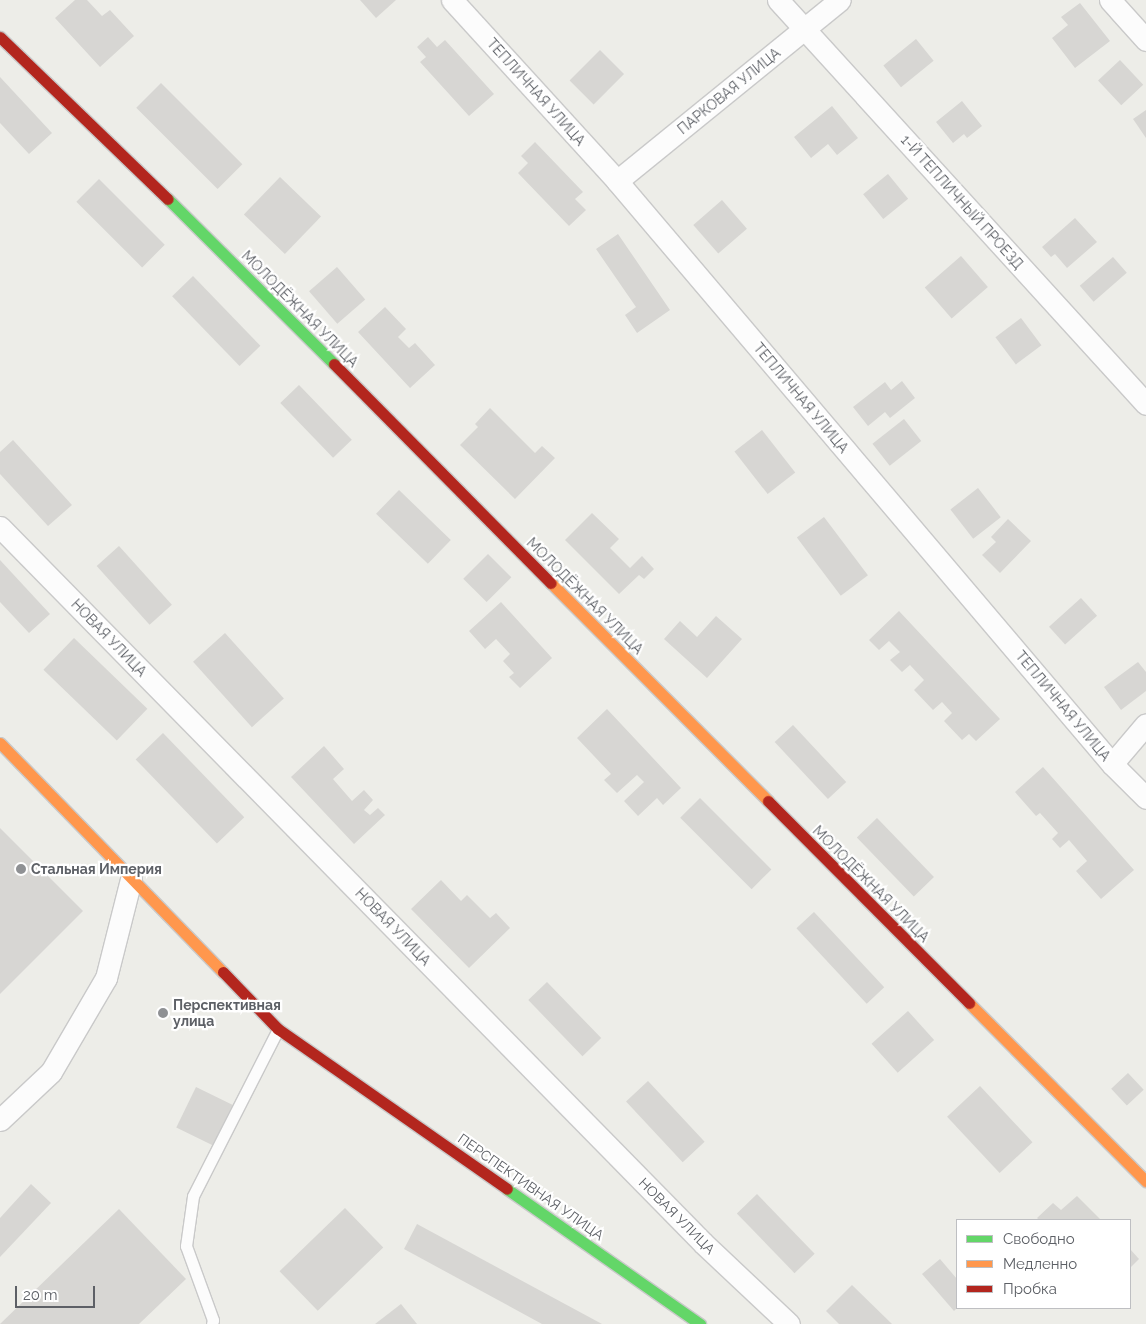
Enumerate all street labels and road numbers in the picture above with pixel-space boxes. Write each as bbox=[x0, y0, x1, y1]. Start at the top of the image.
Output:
street label: ТЕПЛИЧНАЯ УЛИЦА bbox=[483, 35, 589, 149]
street label: ПАРКОВАЯ УЛИЦА bbox=[674, 44, 784, 138]
street label: 1-Й ТЕПЛИЧНЫЙ ПРОЕЗД bbox=[897, 131, 1027, 273]
street label: МОЛОДЁЖНАЯ УЛИЦА bbox=[238, 247, 362, 371]
street label: ТЕПЛИЧНАЯ УЛИЦА bbox=[750, 340, 852, 456]
street label: МОЛОДЁЖНАЯ УЛИЦА bbox=[523, 534, 647, 658]
street label: НОВАЯ УЛИЦА bbox=[68, 596, 150, 680]
street label: ТЕПЛИЧНАЯ УЛИЦА bbox=[1012, 648, 1114, 764]
street label: МОЛОДЁЖНАЯ УЛИЦА bbox=[809, 822, 933, 946]
street label: НОВАЯ УЛИЦА bbox=[352, 885, 434, 969]
street label: ПЕРСПЕКТИВНАЯ УЛИЦА bbox=[455, 1130, 607, 1244]
street label: НОВАЯ УЛИЦА bbox=[635, 1174, 719, 1258]

